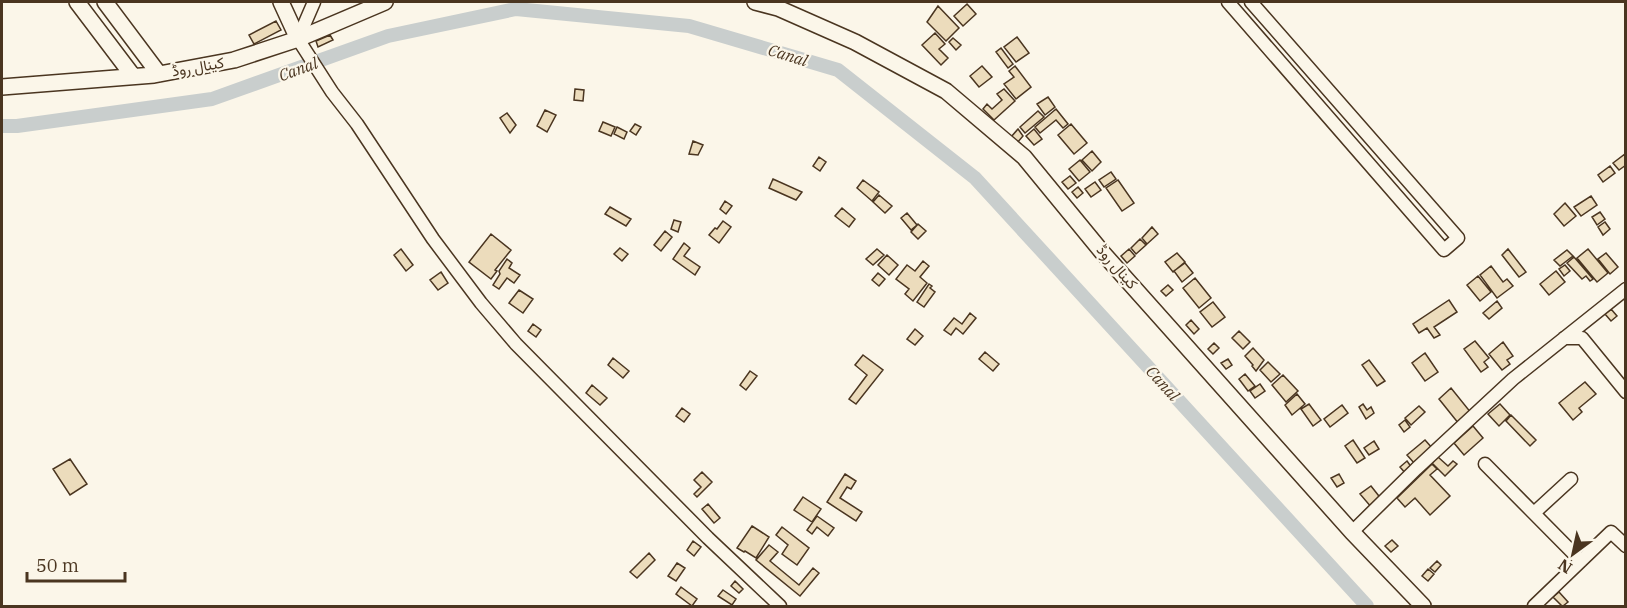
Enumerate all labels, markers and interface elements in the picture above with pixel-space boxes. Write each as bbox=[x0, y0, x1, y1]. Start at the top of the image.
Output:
water label: Canal bbox=[766, 40, 811, 71]
street label: کینال روڈ bbox=[170, 52, 226, 80]
water label: Canal bbox=[276, 53, 321, 85]
street label: کینال روڈ bbox=[1093, 240, 1142, 293]
water label: Canal bbox=[1142, 361, 1184, 405]
north arrow bbox=[1543, 524, 1603, 584]
scale bar bbox=[27, 545, 124, 583]
text: 50 m bbox=[36, 554, 79, 577]
text: N bbox=[1554, 555, 1576, 578]

